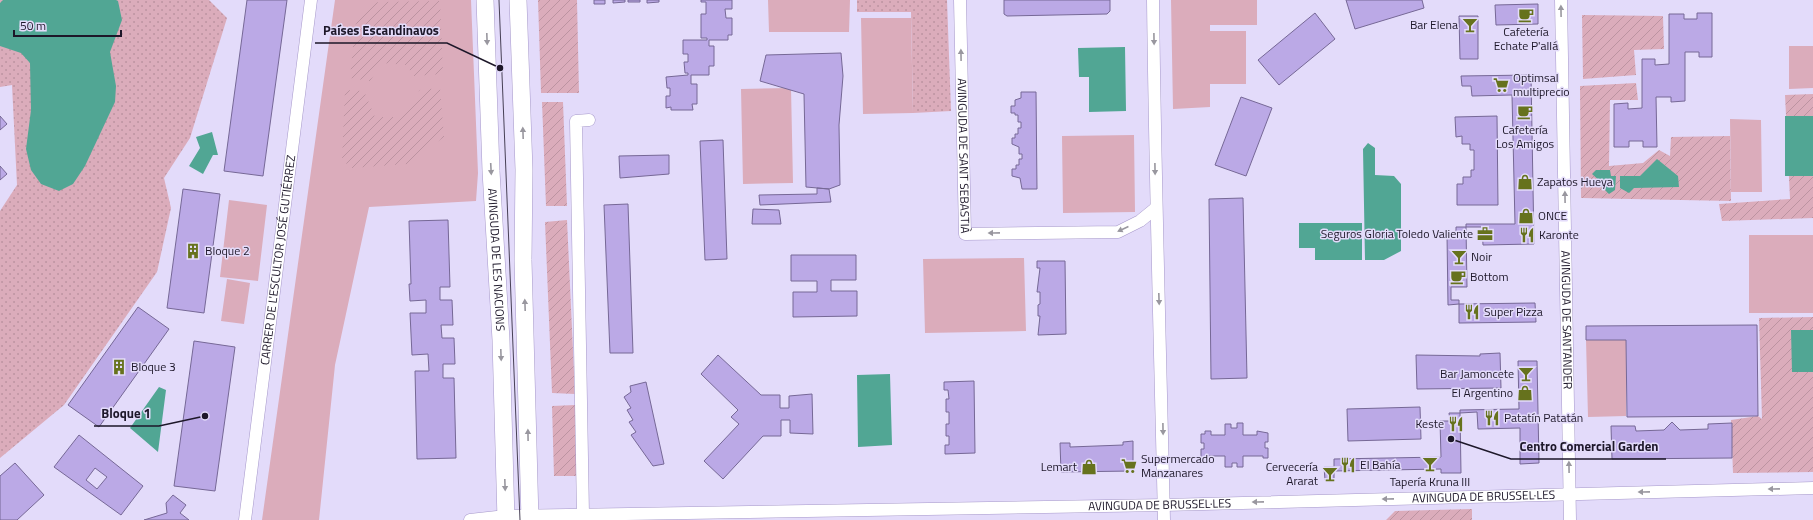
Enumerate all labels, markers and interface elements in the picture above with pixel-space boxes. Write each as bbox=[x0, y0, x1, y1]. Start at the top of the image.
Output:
one-way arrow bbox=[1558, 4, 1564, 17]
cafe icon: Cafetería Echate P'allá bbox=[1517, 6, 1535, 24]
scale bar bbox=[14, 12, 121, 38]
place label: Bar Elena bbox=[1410, 15, 1458, 34]
text: 50 m bbox=[20, 16, 46, 35]
bar icon: Bar Elena bbox=[1461, 16, 1479, 34]
callout: Países Escandinavos bbox=[315, 18, 447, 43]
text: Países Escandinavos bbox=[323, 20, 439, 40]
place label: Cafetería Echate P'allá bbox=[1494, 22, 1558, 55]
one-way arrow bbox=[483, 33, 490, 45]
one-way arrow bbox=[1150, 33, 1157, 45]
one-way arrow bbox=[958, 48, 964, 61]
place label: Optimsal multiprecio bbox=[1513, 68, 1570, 101]
supermarket icon: Optimsal multiprecio bbox=[1492, 76, 1510, 94]
street label: AVINGUDA DE SANT SEBASTIÀ bbox=[953, 78, 975, 234]
cafe icon: Cafetería Los Amigos bbox=[1516, 103, 1534, 121]
place label: Cafetería Los Amigos bbox=[1496, 120, 1554, 153]
one-way arrow bbox=[519, 127, 526, 139]
street label: CARRER DE L'ESCULTOR JOSÉ GUTIÉRREZ bbox=[255, 154, 300, 366]
one-way arrow bbox=[488, 163, 495, 175]
one-way arrow bbox=[1152, 163, 1158, 176]
place label: Zapatos Hueya bbox=[1537, 172, 1613, 191]
shop icon: Zapatos Hueya bbox=[1516, 173, 1534, 191]
street label: AVINGUDA DE LES NACIONS bbox=[483, 188, 510, 332]
one-way arrow bbox=[1561, 191, 1568, 203]
place label: ONCE bbox=[1538, 206, 1568, 225]
shop icon: ONCE bbox=[1517, 207, 1535, 225]
place label: Seguros Gloria Toledo Valiente bbox=[1321, 224, 1473, 243]
office icon: Seguros Gloria Toledo Valiente bbox=[1476, 225, 1494, 243]
place label: Karonte bbox=[1539, 225, 1579, 244]
one-way arrow bbox=[1118, 226, 1129, 232]
restaurant icon: Karonte bbox=[1518, 226, 1536, 244]
one-way arrow bbox=[988, 230, 1000, 237]
place label: Bloque 2 bbox=[205, 241, 250, 260]
building icon: Bloque 2 bbox=[184, 242, 202, 260]
place label: Noir bbox=[1471, 247, 1492, 266]
bar icon: Noir bbox=[1450, 248, 1468, 266]
street label: AVINGUDA DE SANTANDER bbox=[1556, 250, 1578, 390]
place label: Bottom bbox=[1470, 267, 1508, 286]
cafe icon: Bottom bbox=[1449, 268, 1467, 286]
one-way arrow bbox=[1156, 293, 1162, 306]
one-way arrow bbox=[522, 298, 528, 311]
place label: Super Pizza bbox=[1484, 302, 1543, 321]
restaurant icon: Super Pizza bbox=[1463, 303, 1481, 321]
one-way arrow bbox=[498, 349, 505, 361]
place label: Bloque 3 bbox=[131, 357, 176, 376]
building icon: Bloque 3 bbox=[110, 358, 128, 376]
place label: Bar Jamoncete bbox=[1440, 364, 1514, 383]
bar icon: Bar Jamoncete bbox=[1517, 365, 1535, 383]
place label: El Argentino bbox=[1451, 383, 1513, 402]
shop icon: El Argentino bbox=[1516, 384, 1534, 402]
callout: Bloque 1 bbox=[94, 401, 159, 426]
text: Bloque 1 bbox=[101, 403, 151, 423]
place label: Patatín Patatán bbox=[1504, 408, 1583, 427]
restaurant icon: Patatín Patatán bbox=[1483, 409, 1501, 427]
place label: Keste bbox=[1415, 414, 1444, 433]
restaurant icon: Keste bbox=[1447, 415, 1465, 433]
one-way arrow bbox=[1159, 423, 1166, 435]
one-way arrow bbox=[525, 428, 531, 441]
callout: Centro Comercial Garden bbox=[1511, 434, 1666, 459]
text: Centro Comercial Garden bbox=[1520, 436, 1658, 456]
place label: Supermercado Manzanares bbox=[1141, 449, 1214, 482]
place label: El Bahía bbox=[1360, 455, 1401, 474]
bar icon: Tapería Kruna III bbox=[1421, 455, 1439, 473]
restaurant icon: El Bahía bbox=[1339, 456, 1357, 474]
place label: Lemart bbox=[1041, 457, 1078, 476]
supermarket icon: Supermercado Manzanares bbox=[1120, 457, 1138, 475]
place label: Cervecería Ararat bbox=[1266, 457, 1319, 490]
shop icon: Lemart bbox=[1080, 458, 1098, 476]
one-way arrow bbox=[1566, 460, 1572, 473]
bar icon: Cervecería Ararat bbox=[1321, 465, 1339, 483]
place label: Tapería Kruna III bbox=[1390, 472, 1470, 491]
one-way arrow bbox=[502, 479, 509, 491]
street label: AVINGUDA DE BRUSSEL·LES bbox=[1412, 485, 1555, 508]
one-way arrow bbox=[1767, 486, 1780, 492]
one-way arrow bbox=[1638, 489, 1650, 496]
street label: AVINGUDA DE BRUSSEL·LES bbox=[1088, 493, 1232, 515]
one-way arrow bbox=[1381, 496, 1394, 502]
one-way arrow bbox=[1251, 499, 1264, 505]

